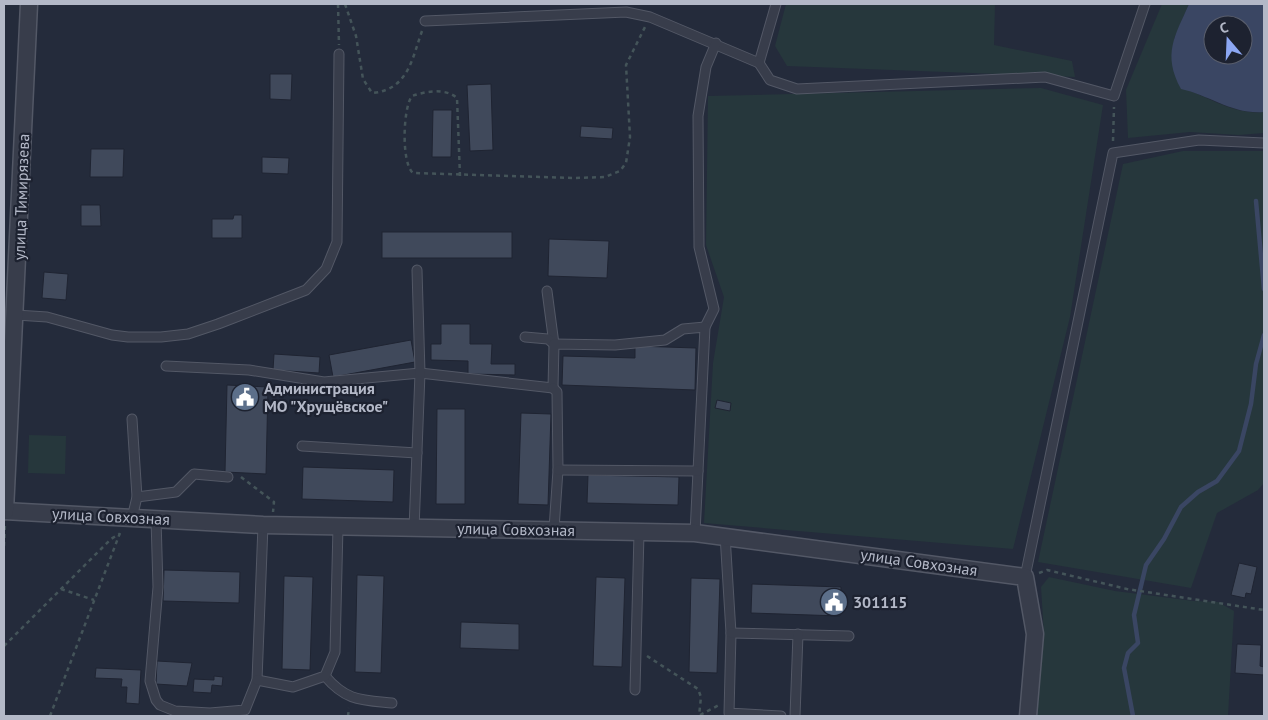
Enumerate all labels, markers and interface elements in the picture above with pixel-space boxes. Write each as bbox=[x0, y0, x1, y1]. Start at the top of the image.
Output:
north arrow bbox=[1203, 15, 1253, 65]
text: С bbox=[1217, 18, 1231, 37]
street label: улица Тимирязева bbox=[9, 133, 33, 261]
place label: Администрация МО "Хрущёвское" bbox=[264, 378, 388, 416]
public building icon: Администрация МО "Хрущёвское" bbox=[230, 382, 260, 412]
street label: улица Совхозная bbox=[52, 503, 170, 529]
street label: улица Совхозная bbox=[457, 518, 575, 540]
street label: улица Совхозная bbox=[859, 544, 979, 580]
public building icon: 301115 bbox=[819, 587, 849, 617]
place label: 301115 bbox=[853, 592, 907, 612]

